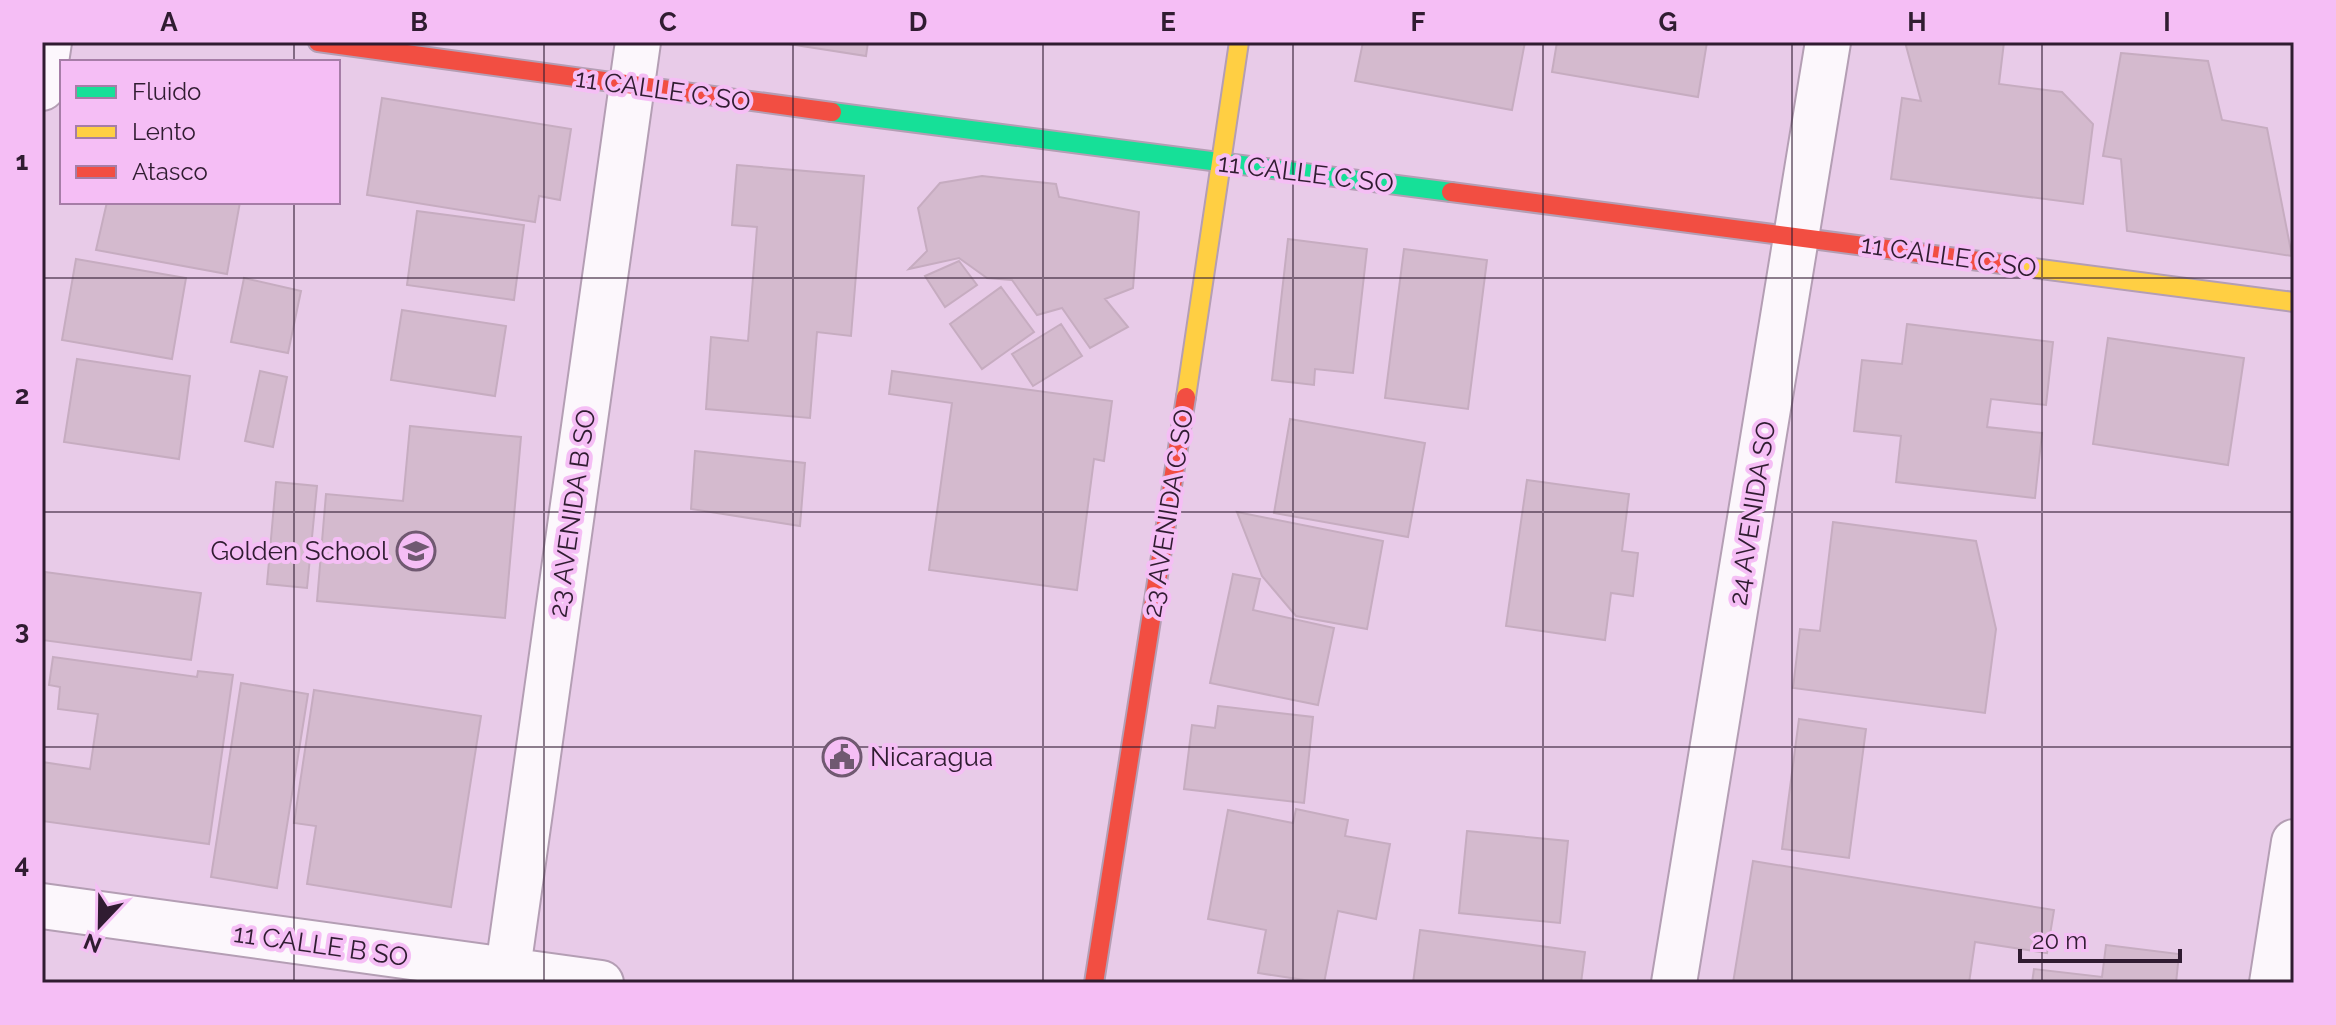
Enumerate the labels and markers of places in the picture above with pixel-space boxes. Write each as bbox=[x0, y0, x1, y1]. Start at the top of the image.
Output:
school or university icon: Golden School bbox=[395, 530, 437, 572]
place label: Golden School bbox=[210, 536, 389, 566]
public building icon: Nicaragua bbox=[821, 736, 863, 778]
place label: Nicaragua bbox=[870, 742, 993, 772]

